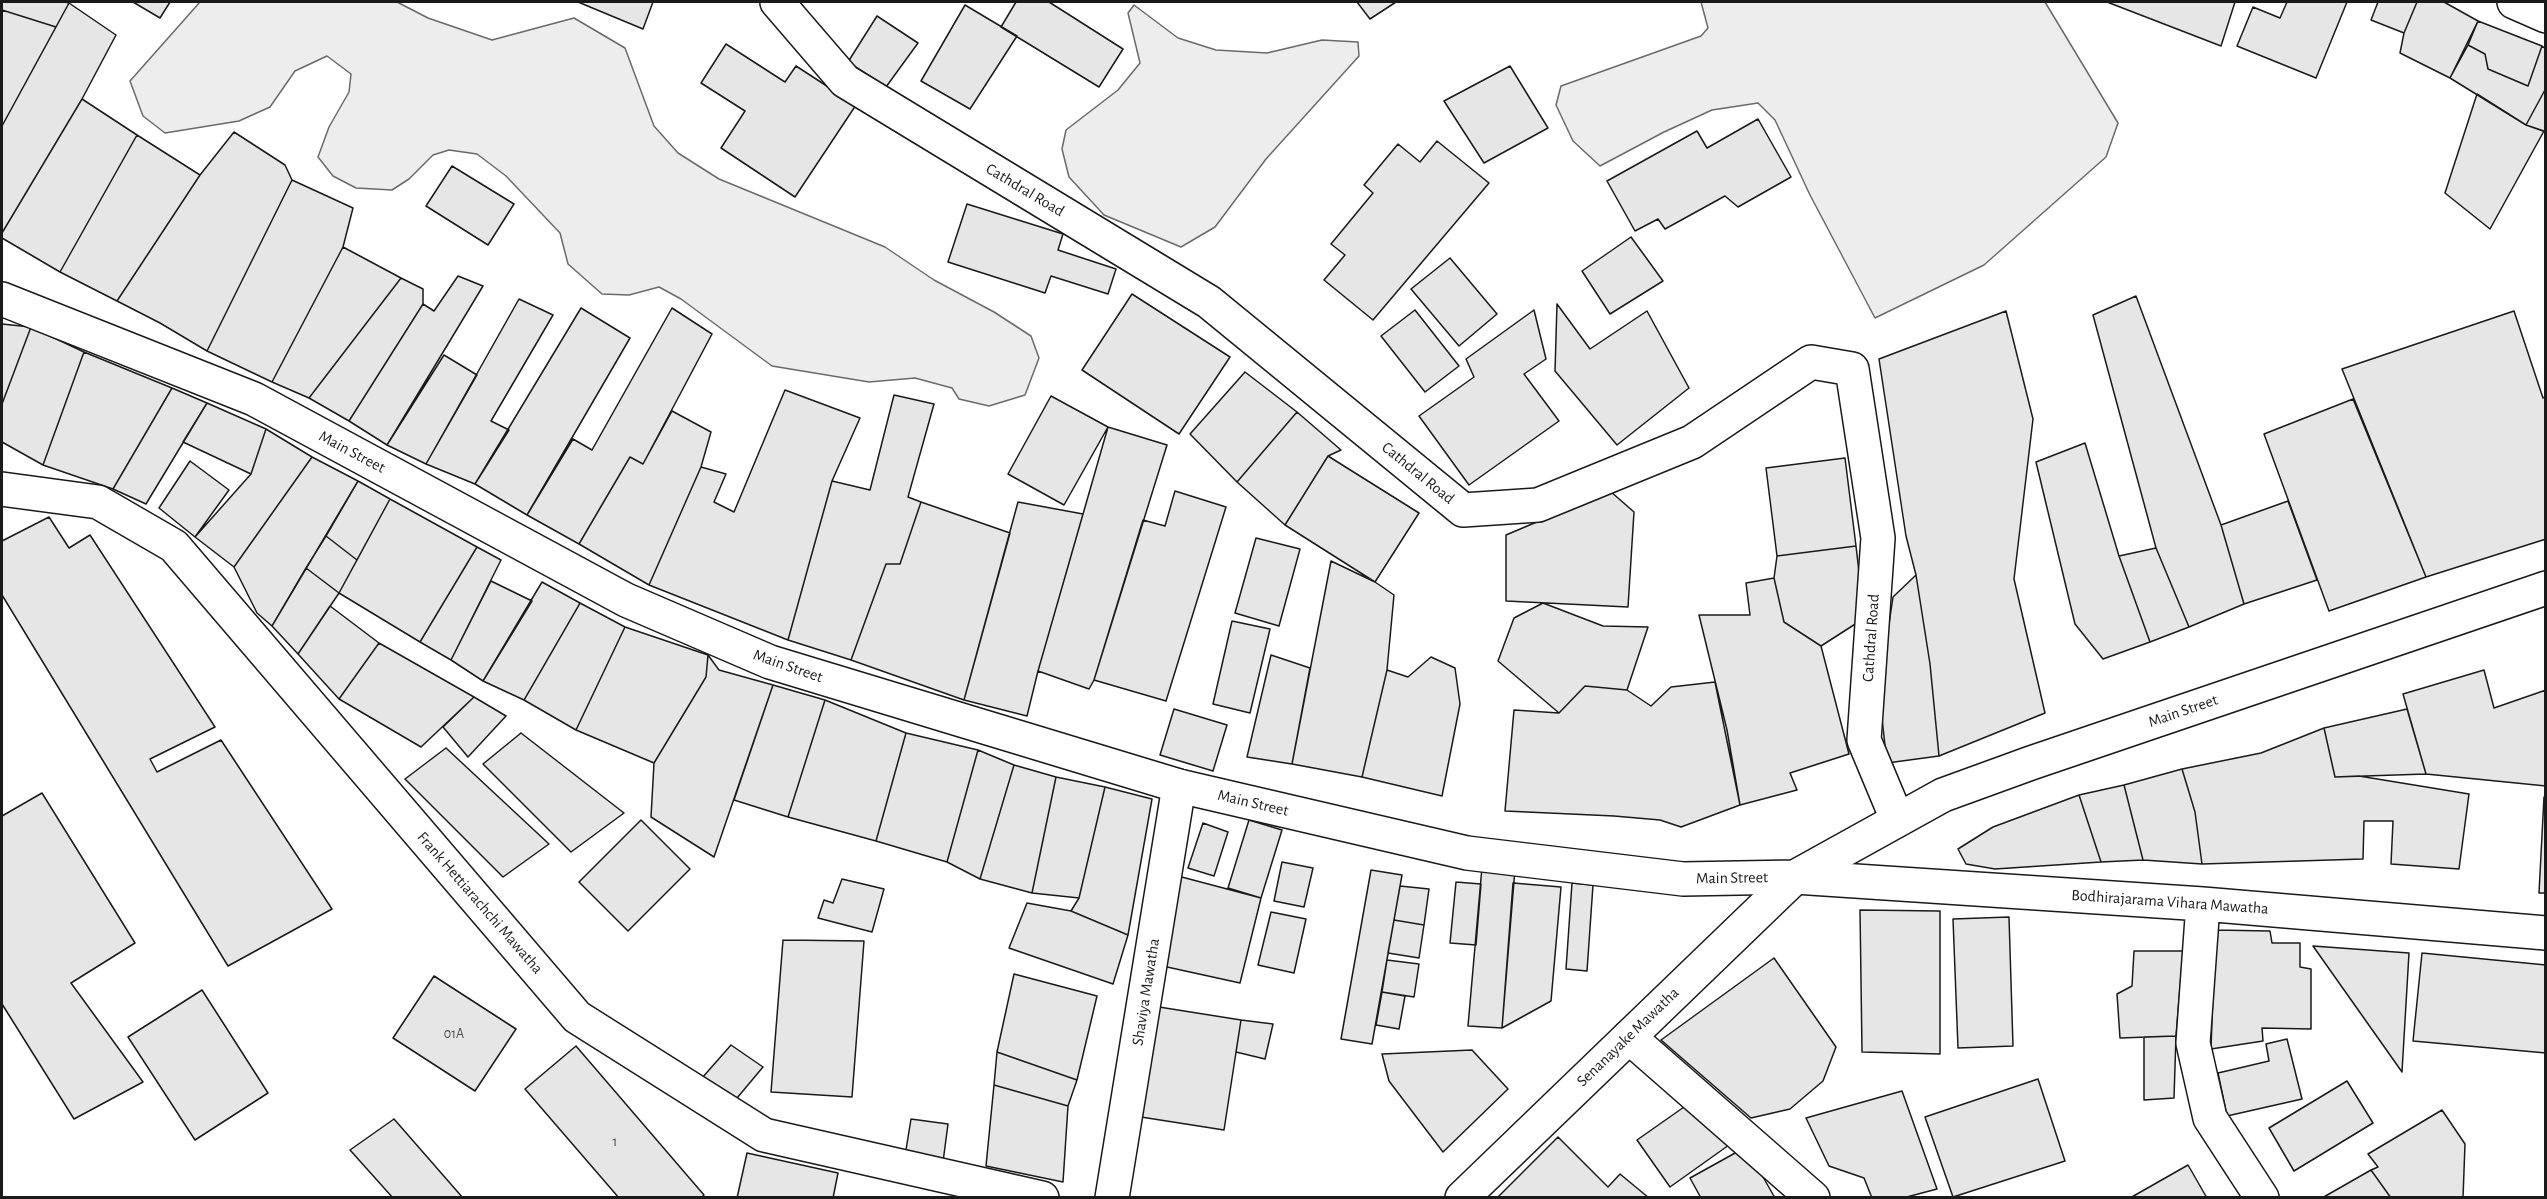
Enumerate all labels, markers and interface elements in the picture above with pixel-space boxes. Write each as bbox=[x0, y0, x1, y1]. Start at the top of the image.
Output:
street label: Cathdral Road bbox=[982, 159, 1068, 221]
street label: Main Street bbox=[316, 427, 388, 477]
street label: Cathdral Road bbox=[1378, 438, 1458, 508]
street label: Cathdral Road bbox=[1858, 593, 1884, 683]
street label: Main Street bbox=[751, 645, 825, 687]
street label: Main Street bbox=[2146, 690, 2220, 732]
street label: Main Street bbox=[1216, 786, 1290, 820]
street label: Frank Hettiarachchi Mawatha bbox=[413, 828, 547, 978]
street label: Main Street bbox=[1696, 868, 1768, 888]
street label: Bodhirajarama Vihara Mawatha bbox=[2071, 886, 2269, 918]
street label: Shaviya Mawatha bbox=[1128, 937, 1164, 1047]
street label: Senanayake Mawatha bbox=[1573, 983, 1683, 1091]
house number: 01A bbox=[444, 1026, 464, 1042]
house number: 1 bbox=[613, 1134, 617, 1150]

